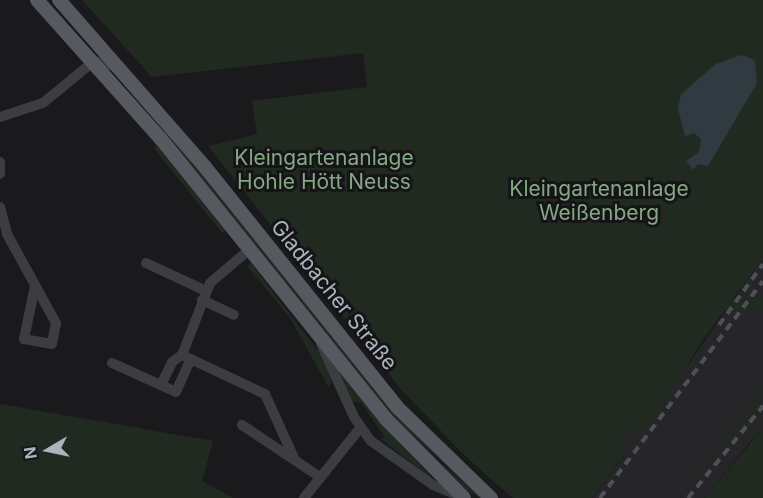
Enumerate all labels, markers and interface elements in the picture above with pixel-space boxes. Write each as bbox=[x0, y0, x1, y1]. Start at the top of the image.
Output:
park label: Kleingartenanlage Hohle Hött Neuss bbox=[234, 145, 414, 195]
park label: Kleingartenanlage Weißenberg bbox=[509, 176, 689, 226]
street label: Gladbacher Straße bbox=[266, 215, 402, 375]
north arrow bbox=[18, 420, 78, 480]
text: N bbox=[19, 445, 41, 460]

